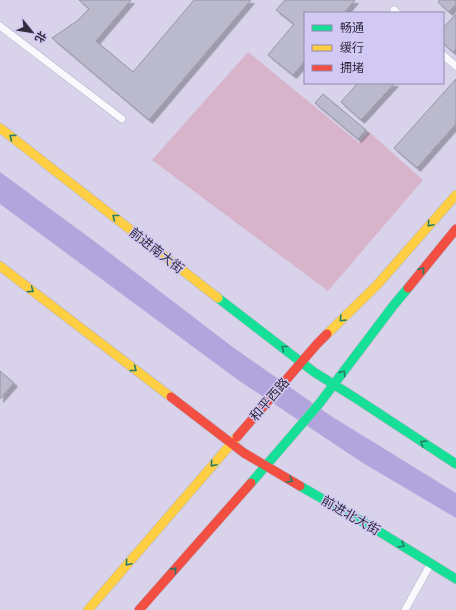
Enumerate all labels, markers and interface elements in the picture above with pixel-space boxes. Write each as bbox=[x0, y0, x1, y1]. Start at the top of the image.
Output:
north arrow bbox=[12, 12, 52, 52]
legend bbox=[304, 12, 444, 84]
text: 畅通 bbox=[340, 20, 364, 35]
text: 北 bbox=[32, 29, 49, 45]
text: 缓行 bbox=[340, 40, 364, 55]
text: 拥堵 bbox=[340, 60, 364, 75]
one-way arrow bbox=[10, 135, 17, 142]
one-way arrow bbox=[112, 214, 119, 221]
one-way arrow bbox=[428, 219, 435, 227]
street label: 前进南大街 bbox=[126, 224, 188, 277]
one-way arrow bbox=[418, 267, 425, 275]
one-way arrow bbox=[27, 285, 34, 293]
one-way arrow bbox=[339, 315, 347, 322]
one-way arrow bbox=[281, 346, 288, 353]
one-way arrow bbox=[130, 364, 137, 371]
one-way arrow bbox=[338, 370, 346, 377]
street label: 和平西路 bbox=[246, 374, 293, 425]
one-way arrow bbox=[421, 441, 428, 448]
one-way arrow bbox=[211, 459, 218, 467]
one-way arrow bbox=[286, 475, 293, 482]
street label: 前进北大街 bbox=[318, 492, 383, 539]
one-way arrow bbox=[398, 541, 405, 548]
one-way arrow bbox=[126, 558, 133, 565]
one-way arrow bbox=[170, 568, 177, 575]

